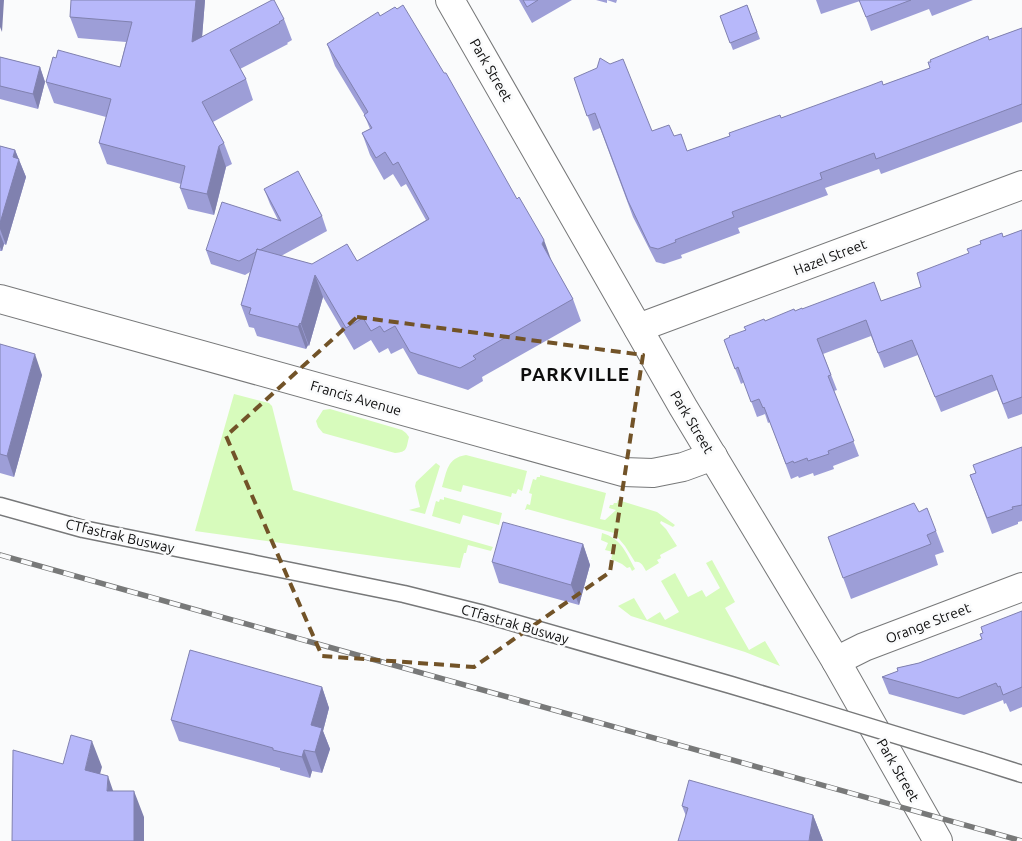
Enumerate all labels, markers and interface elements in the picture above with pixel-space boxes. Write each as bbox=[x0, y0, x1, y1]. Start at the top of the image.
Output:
street label: Park Street bbox=[467, 36, 516, 105]
street label: Hazel Street bbox=[791, 236, 869, 278]
district label: PARKVILLE bbox=[520, 363, 630, 385]
street label: Francis Avenue bbox=[309, 377, 403, 419]
street label: Park Street bbox=[667, 388, 717, 457]
street label: CTfastrak Busway bbox=[64, 516, 176, 556]
street label: Orange Street bbox=[883, 599, 973, 646]
street label: CTfastrak Busway bbox=[459, 601, 571, 647]
street label: Park Street bbox=[874, 736, 923, 805]

